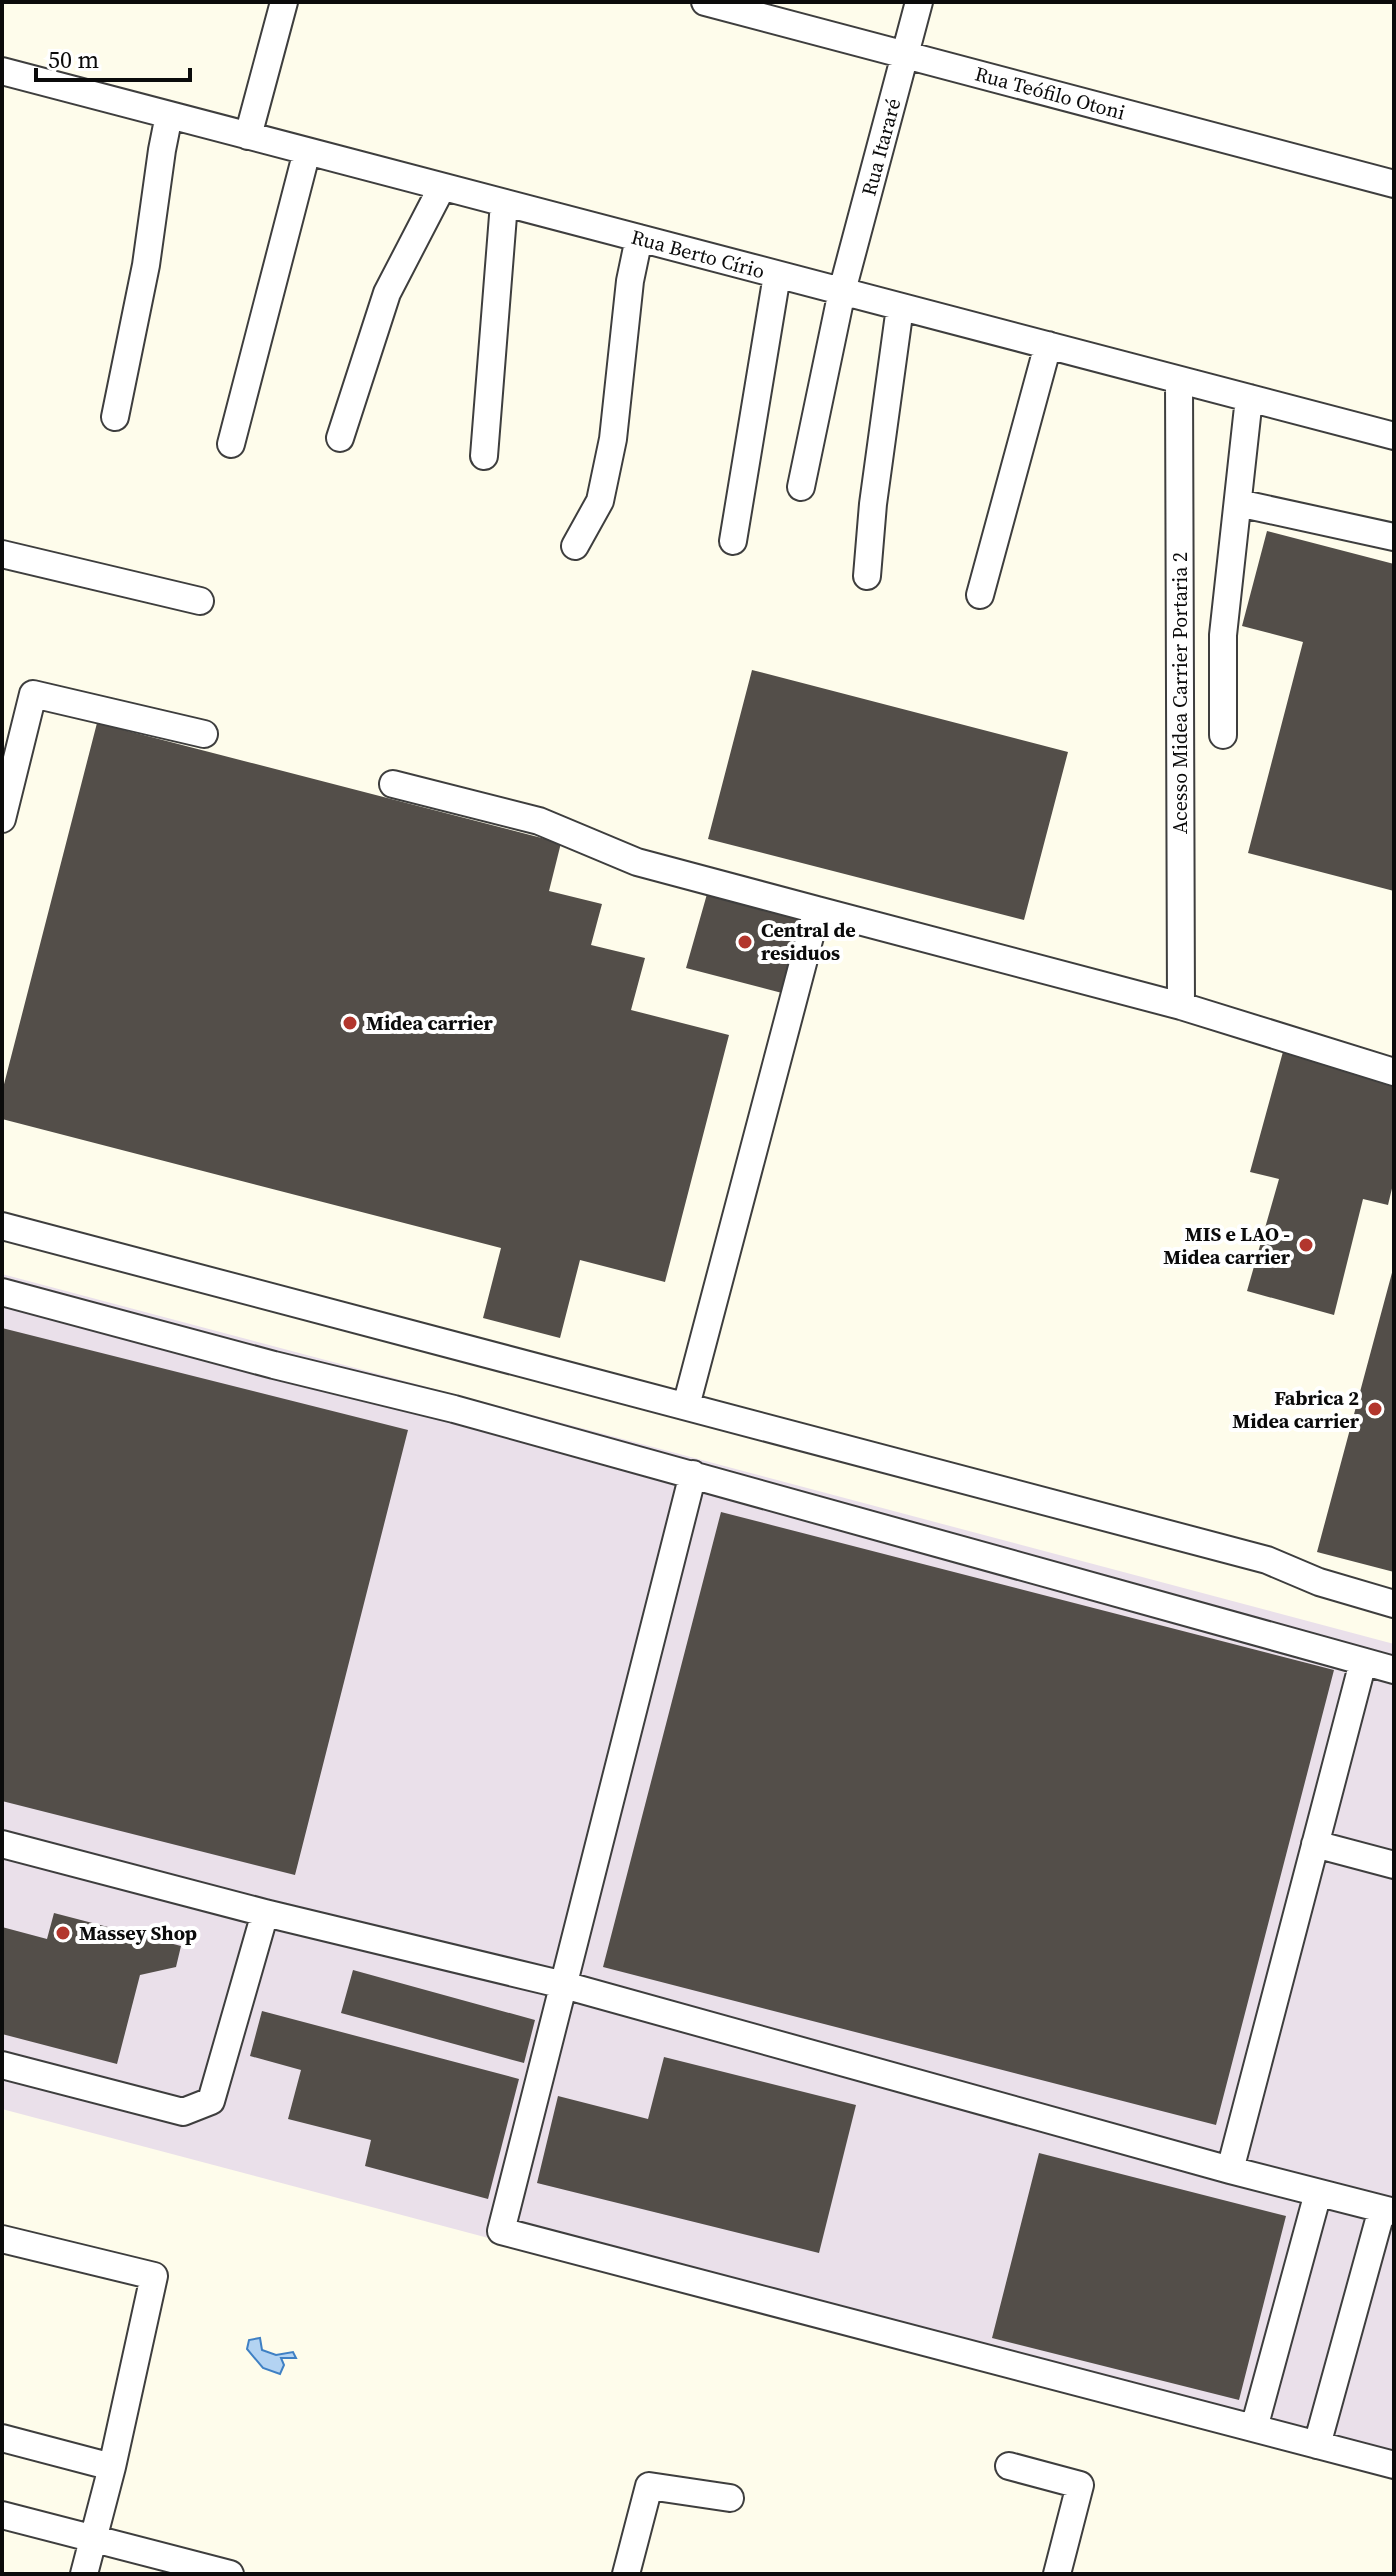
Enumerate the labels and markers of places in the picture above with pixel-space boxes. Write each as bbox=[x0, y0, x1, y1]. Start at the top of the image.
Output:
place label: Central de residuos bbox=[761, 916, 856, 967]
marker: Central de residuos bbox=[736, 933, 754, 951]
place label: Midea carrier bbox=[366, 1009, 493, 1037]
marker: Midea carrier bbox=[341, 1014, 359, 1032]
place label: MIS e LAO - Midea carrier bbox=[1163, 1220, 1291, 1271]
marker: MIS e LAO - Midea carrier bbox=[1297, 1236, 1315, 1254]
place label: Fabrica 2 Midea carrier bbox=[1232, 1384, 1360, 1435]
marker: Fabrica 2 Midea carrier bbox=[1366, 1400, 1384, 1418]
place label: Massey Shop bbox=[79, 1919, 197, 1947]
marker: Massey Shop bbox=[54, 1924, 72, 1942]

